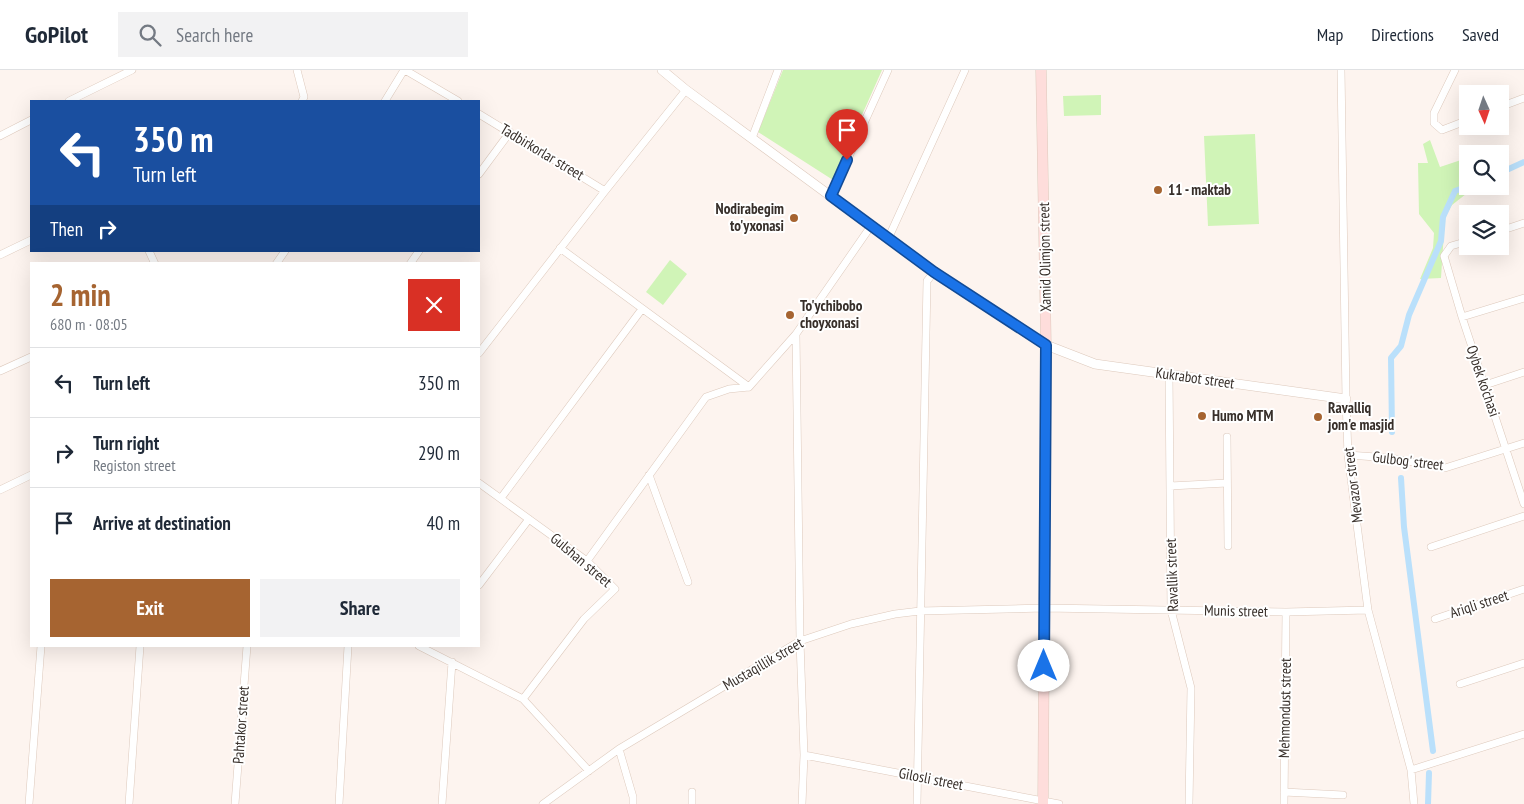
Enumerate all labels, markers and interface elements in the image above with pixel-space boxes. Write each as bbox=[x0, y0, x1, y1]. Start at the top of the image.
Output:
search box bbox=[118, 12, 468, 57]
text: GoPilot bbox=[25, 19, 88, 50]
icon: search bbox=[136, 21, 164, 49]
text: Search here bbox=[176, 23, 253, 47]
text: Map bbox=[1317, 23, 1343, 46]
text: Directions bbox=[1371, 23, 1434, 46]
text: Saved bbox=[1462, 23, 1499, 46]
north arrow bbox=[1459, 85, 1509, 135]
map controls bbox=[1459, 85, 1509, 255]
pin bbox=[826, 109, 868, 160]
text: 350 m bbox=[133, 116, 214, 162]
icon: arrive bbox=[833, 116, 861, 144]
street label: Tadbirkorlar street bbox=[497, 119, 588, 184]
icon: left bbox=[50, 120, 115, 185]
button: search bbox=[1459, 145, 1509, 195]
text: Turn left bbox=[133, 160, 197, 188]
place label: 11 - maktab bbox=[1168, 180, 1231, 199]
marker: 11 - maktab bbox=[1152, 184, 1164, 196]
place label: Nodirabegim to'yxonasi bbox=[716, 199, 784, 235]
street label: Xamid Olimjon street bbox=[1034, 202, 1055, 312]
button: layers bbox=[1459, 205, 1509, 255]
marker: Nodirabegim to'yxonasi bbox=[788, 212, 800, 224]
icon: right bbox=[93, 215, 121, 243]
text: Then bbox=[50, 217, 83, 241]
text: 2 min bbox=[50, 275, 111, 314]
button: close bbox=[408, 279, 460, 331]
place label: To'ychibobo choyxonasi bbox=[800, 296, 863, 332]
marker: To'ychibobo choyxonasi bbox=[784, 309, 796, 321]
text: 680 m · 08:05 bbox=[50, 314, 128, 334]
street label: Oybek ko'chasi bbox=[1462, 343, 1505, 419]
street label: Kukrabot street bbox=[1154, 363, 1236, 392]
icon: left bbox=[50, 369, 78, 397]
text: Turn left bbox=[93, 371, 150, 395]
text: 350 m bbox=[418, 371, 460, 395]
place label: Ravalliq jom'e masjid bbox=[1327, 398, 1395, 434]
place label: Humo MTM bbox=[1212, 406, 1273, 425]
marker: Humo MTM bbox=[1196, 410, 1208, 422]
marker: Ravalliq jom'e masjid bbox=[1312, 411, 1324, 423]
text: Turn right bbox=[93, 431, 159, 455]
icon: right bbox=[50, 439, 78, 467]
text: 290 m bbox=[418, 441, 460, 465]
street label: Mevazor street bbox=[1338, 446, 1367, 524]
street label: Gulbog' street bbox=[1371, 447, 1445, 474]
text: Registon street bbox=[93, 455, 176, 475]
icon: arrive bbox=[50, 509, 78, 537]
text: Arrive at destination bbox=[93, 511, 231, 535]
text: 40 m bbox=[427, 511, 460, 535]
street label: Gulshan street bbox=[547, 528, 616, 591]
street label: Ravallik street bbox=[1161, 538, 1182, 612]
button: Exit bbox=[50, 579, 250, 637]
button: Share bbox=[260, 579, 460, 637]
street label: Ariqli street bbox=[1447, 585, 1511, 622]
street label: Munis street bbox=[1204, 600, 1268, 621]
street label: Mustaqillik street bbox=[719, 633, 806, 694]
position arrow bbox=[1017, 639, 1069, 691]
street label: Mehmondust street bbox=[1274, 658, 1295, 758]
street label: Pahtakor street bbox=[228, 685, 253, 765]
street label: Gilosli street bbox=[897, 763, 965, 794]

